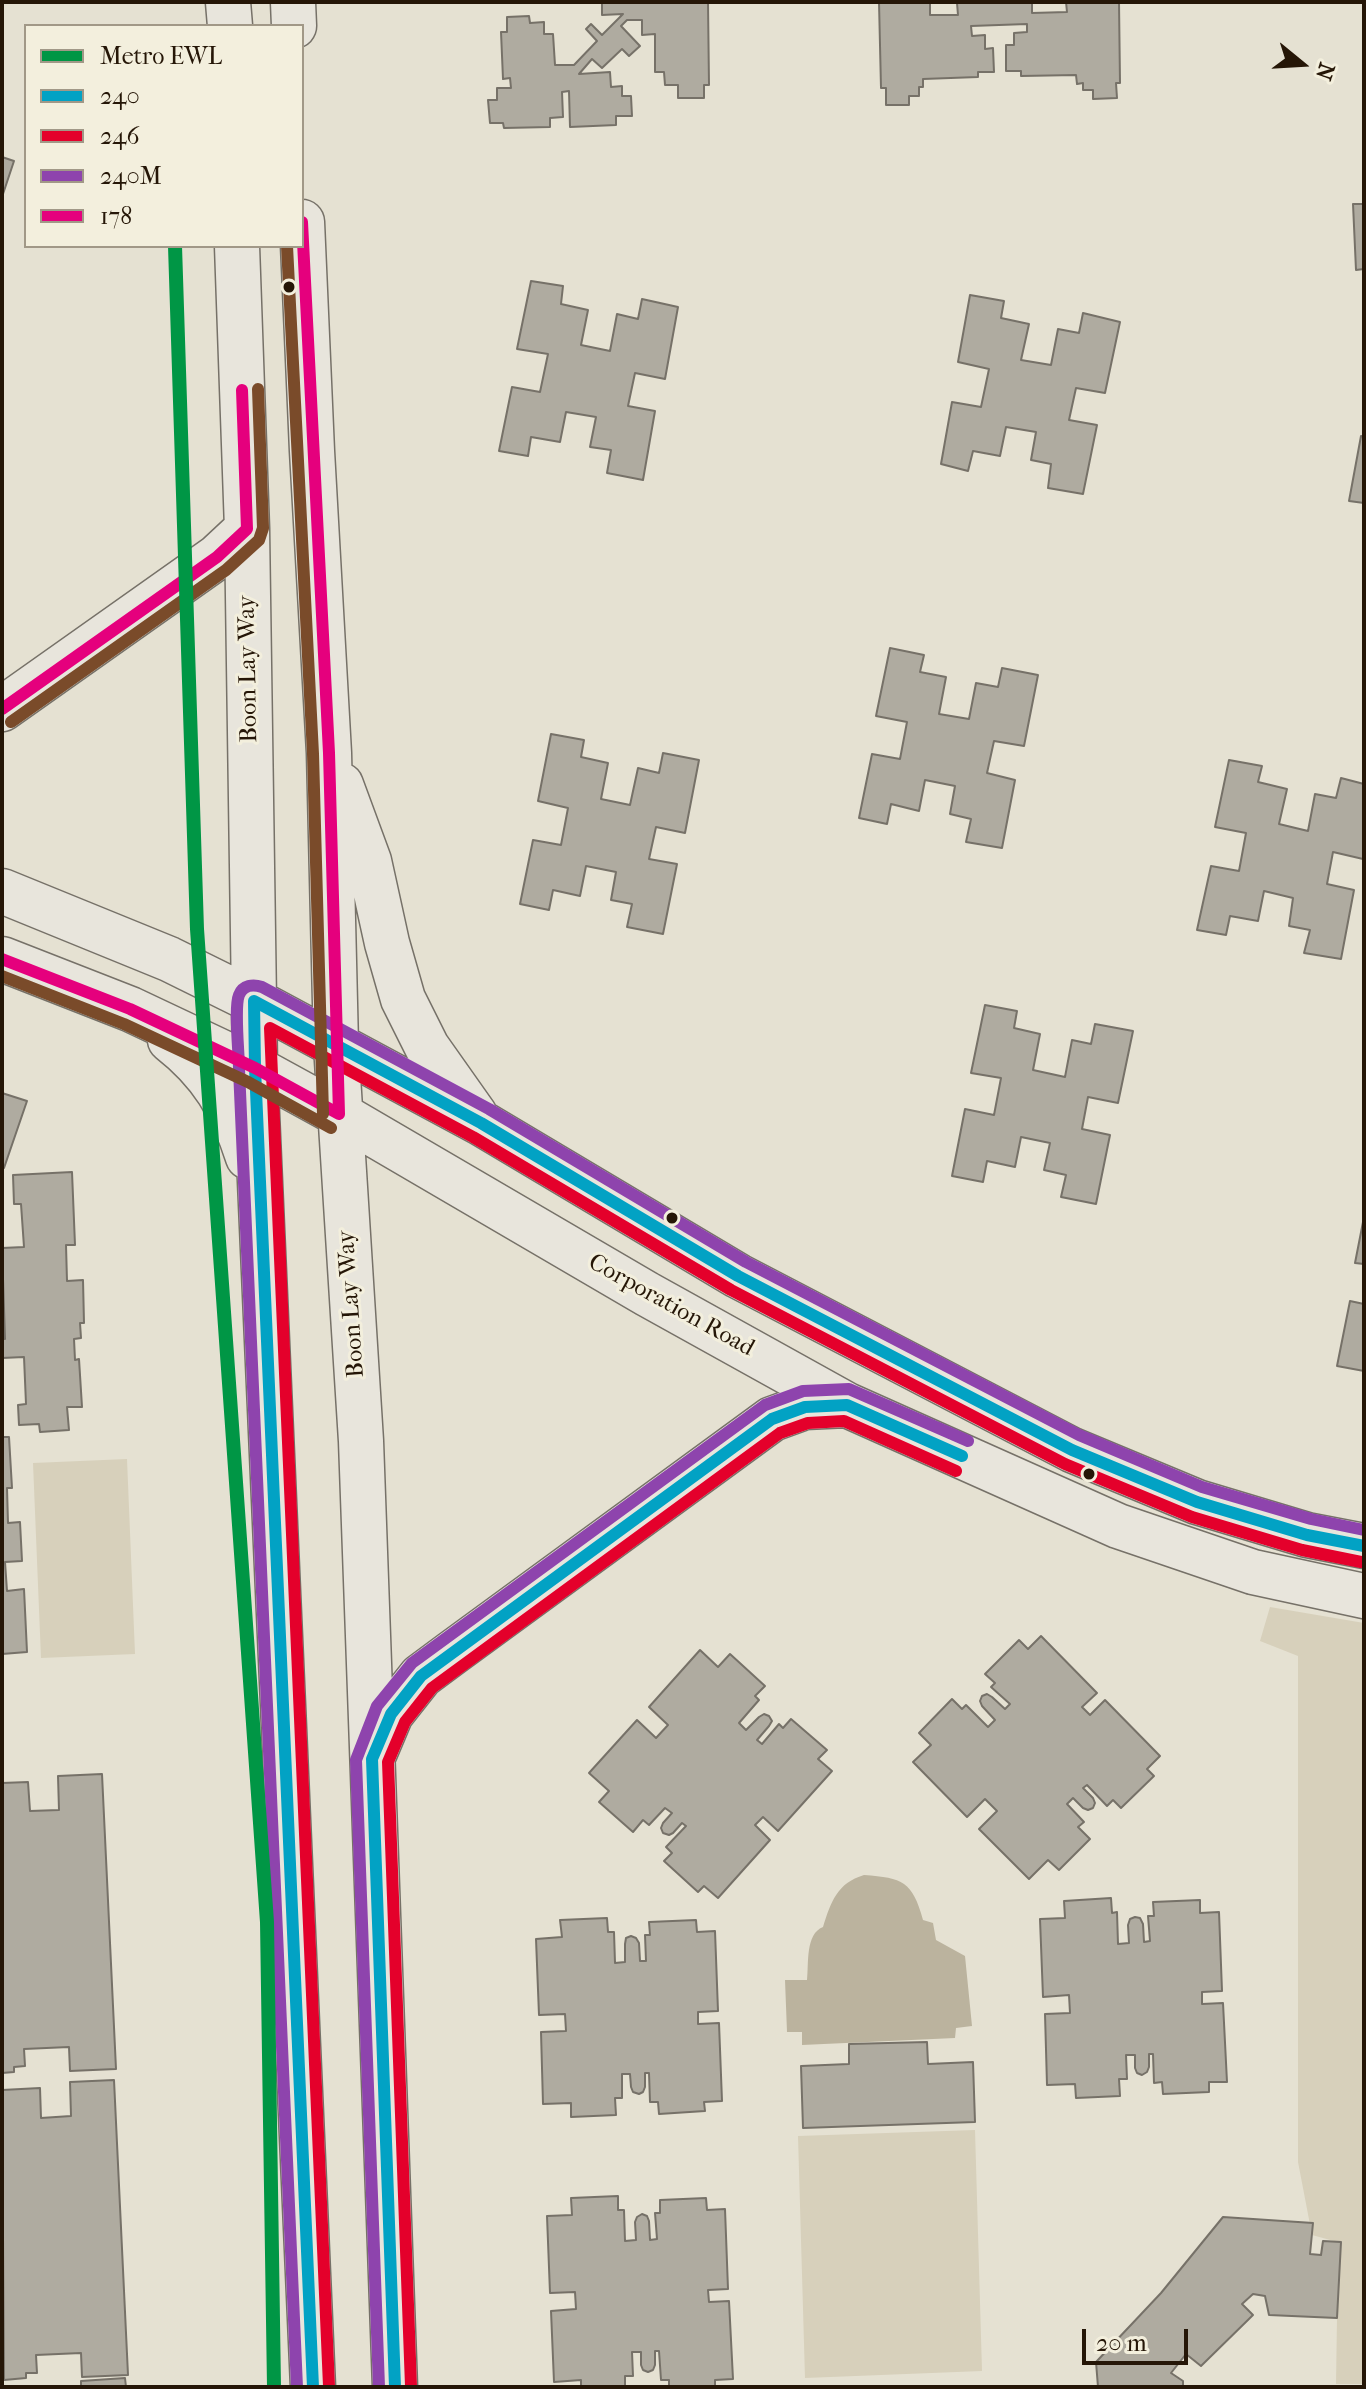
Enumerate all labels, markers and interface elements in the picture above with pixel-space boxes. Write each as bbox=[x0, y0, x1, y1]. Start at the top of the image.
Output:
legend bbox=[24, 24, 304, 248]
north arrow bbox=[1262, 24, 1342, 104]
text: Metro EWL bbox=[100, 42, 222, 70]
text: N bbox=[1310, 59, 1340, 83]
text: 240 bbox=[100, 82, 140, 110]
text: 246 bbox=[100, 122, 140, 150]
text: 240M bbox=[100, 162, 162, 190]
text: 178 bbox=[100, 202, 132, 230]
unlabelled marker bbox=[281, 279, 297, 295]
street label: Boon Lay Way bbox=[233, 595, 265, 743]
unlabelled marker bbox=[664, 1210, 680, 1226]
street label: Boon Lay Way bbox=[332, 1229, 372, 1379]
street label: Corporation Road bbox=[583, 1248, 759, 1364]
unlabelled marker bbox=[1081, 1466, 1097, 1482]
scale bar bbox=[1086, 2313, 1192, 2363]
text: 20 m bbox=[1096, 2329, 1147, 2357]

